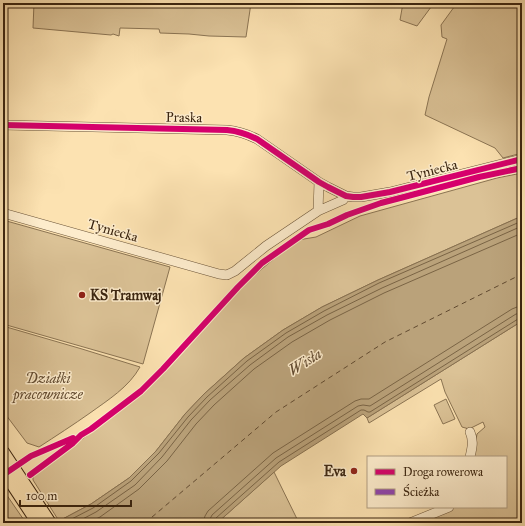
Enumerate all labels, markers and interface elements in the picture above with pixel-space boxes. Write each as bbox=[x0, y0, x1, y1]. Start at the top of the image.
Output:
street label: Praska bbox=[166, 109, 203, 126]
street label: Tyniecka bbox=[405, 156, 459, 185]
street label: Tyniecka bbox=[86, 215, 140, 246]
place label: KS Tramwaj bbox=[90, 287, 161, 305]
marker: KS Tramwaj bbox=[77, 290, 87, 300]
water label: Wisła bbox=[285, 345, 325, 379]
park label: Działki pracownicze bbox=[11, 370, 84, 404]
legend bbox=[367, 456, 507, 508]
place label: Eva bbox=[324, 463, 347, 480]
text: Droga rowerowa bbox=[403, 465, 484, 480]
marker: Eva bbox=[349, 466, 359, 476]
scale bar bbox=[20, 482, 131, 508]
text: Ścieżka bbox=[403, 483, 440, 499]
text: 100 m bbox=[26, 489, 57, 503]

